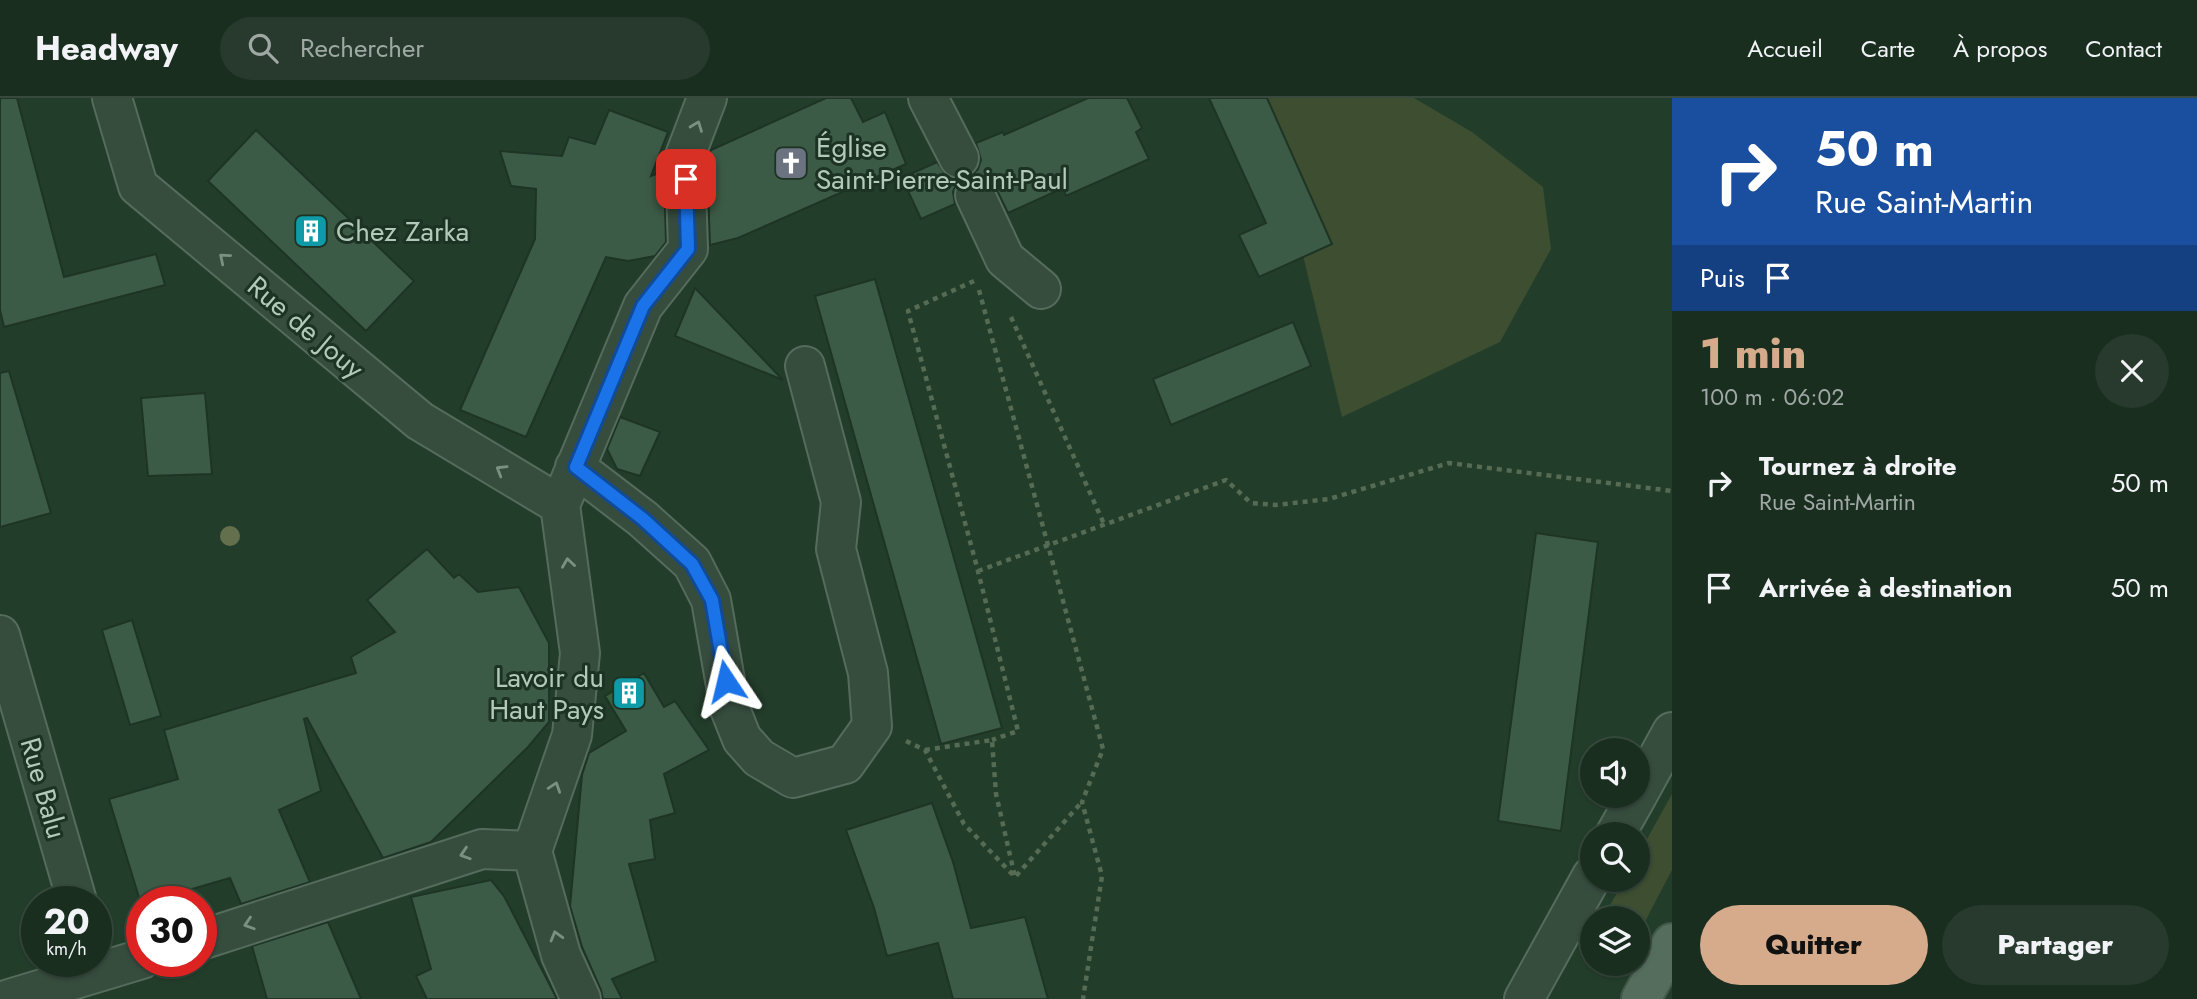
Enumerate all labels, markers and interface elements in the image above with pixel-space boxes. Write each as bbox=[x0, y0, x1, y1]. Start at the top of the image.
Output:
search box bbox=[220, 17, 710, 80]
text: Headway bbox=[35, 25, 178, 72]
icon: search bbox=[244, 29, 282, 67]
text: Rechercher bbox=[300, 29, 424, 67]
text: Accueil bbox=[1747, 31, 1823, 66]
text: Carte bbox=[1861, 31, 1915, 66]
text: À propos bbox=[1953, 31, 2047, 66]
text: Contact bbox=[2085, 31, 2162, 66]
text: 50 m bbox=[1815, 114, 1934, 184]
one-way arrow bbox=[688, 120, 702, 132]
icon: right bbox=[1700, 126, 1791, 217]
place label: Église Saint-Pierre-Saint-Paul bbox=[816, 127, 1068, 200]
church icon: Église Saint-Pierre-Saint-Paul bbox=[772, 144, 810, 182]
pin bbox=[656, 149, 716, 209]
icon: arrive bbox=[667, 160, 705, 198]
text: Rue Saint-Martin bbox=[1815, 179, 2033, 225]
place label: Chez Zarka bbox=[336, 211, 469, 252]
building icon: Chez Zarka bbox=[292, 212, 330, 250]
one-way arrow bbox=[219, 254, 232, 266]
text: Puis bbox=[1700, 259, 1745, 297]
icon: arrive bbox=[1759, 259, 1797, 297]
street label: Rue de Jouy bbox=[238, 266, 373, 389]
text: 1 min bbox=[1700, 323, 1806, 384]
button: close bbox=[2095, 334, 2169, 408]
text: 100 m · 06:02 bbox=[1700, 380, 1844, 414]
text: Tournez à droite bbox=[1759, 447, 1957, 485]
icon: right bbox=[1700, 464, 1738, 502]
text: 50 m bbox=[2111, 464, 2169, 502]
one-way arrow bbox=[496, 465, 509, 478]
text: Rue Saint-Martin bbox=[1759, 485, 1916, 519]
one-way arrow bbox=[560, 558, 575, 569]
icon: arrive bbox=[1700, 569, 1738, 607]
text: Arrivée à destination bbox=[1759, 569, 2012, 607]
text: 50 m bbox=[2111, 569, 2169, 607]
position arrow bbox=[689, 644, 763, 718]
place label: Lavoir du Haut Pays bbox=[489, 657, 604, 730]
building icon: Lavoir du Haut Pays bbox=[610, 674, 648, 712]
street label: Rue Balu bbox=[10, 733, 77, 844]
map controls bbox=[1580, 738, 1650, 976]
button: sound bbox=[1580, 738, 1650, 808]
one-way arrow bbox=[547, 781, 561, 793]
button: search bbox=[1580, 822, 1650, 892]
one-way arrow bbox=[459, 846, 472, 860]
speed limit sign: 30 bbox=[126, 886, 217, 977]
text: 20 bbox=[43, 897, 90, 947]
button: Quitter bbox=[1700, 905, 1928, 985]
button: Partager bbox=[1942, 905, 2169, 985]
button: layers bbox=[1580, 906, 1650, 976]
one-way arrow bbox=[243, 916, 255, 931]
one-way arrow bbox=[550, 930, 564, 942]
text: km/h bbox=[46, 936, 87, 962]

